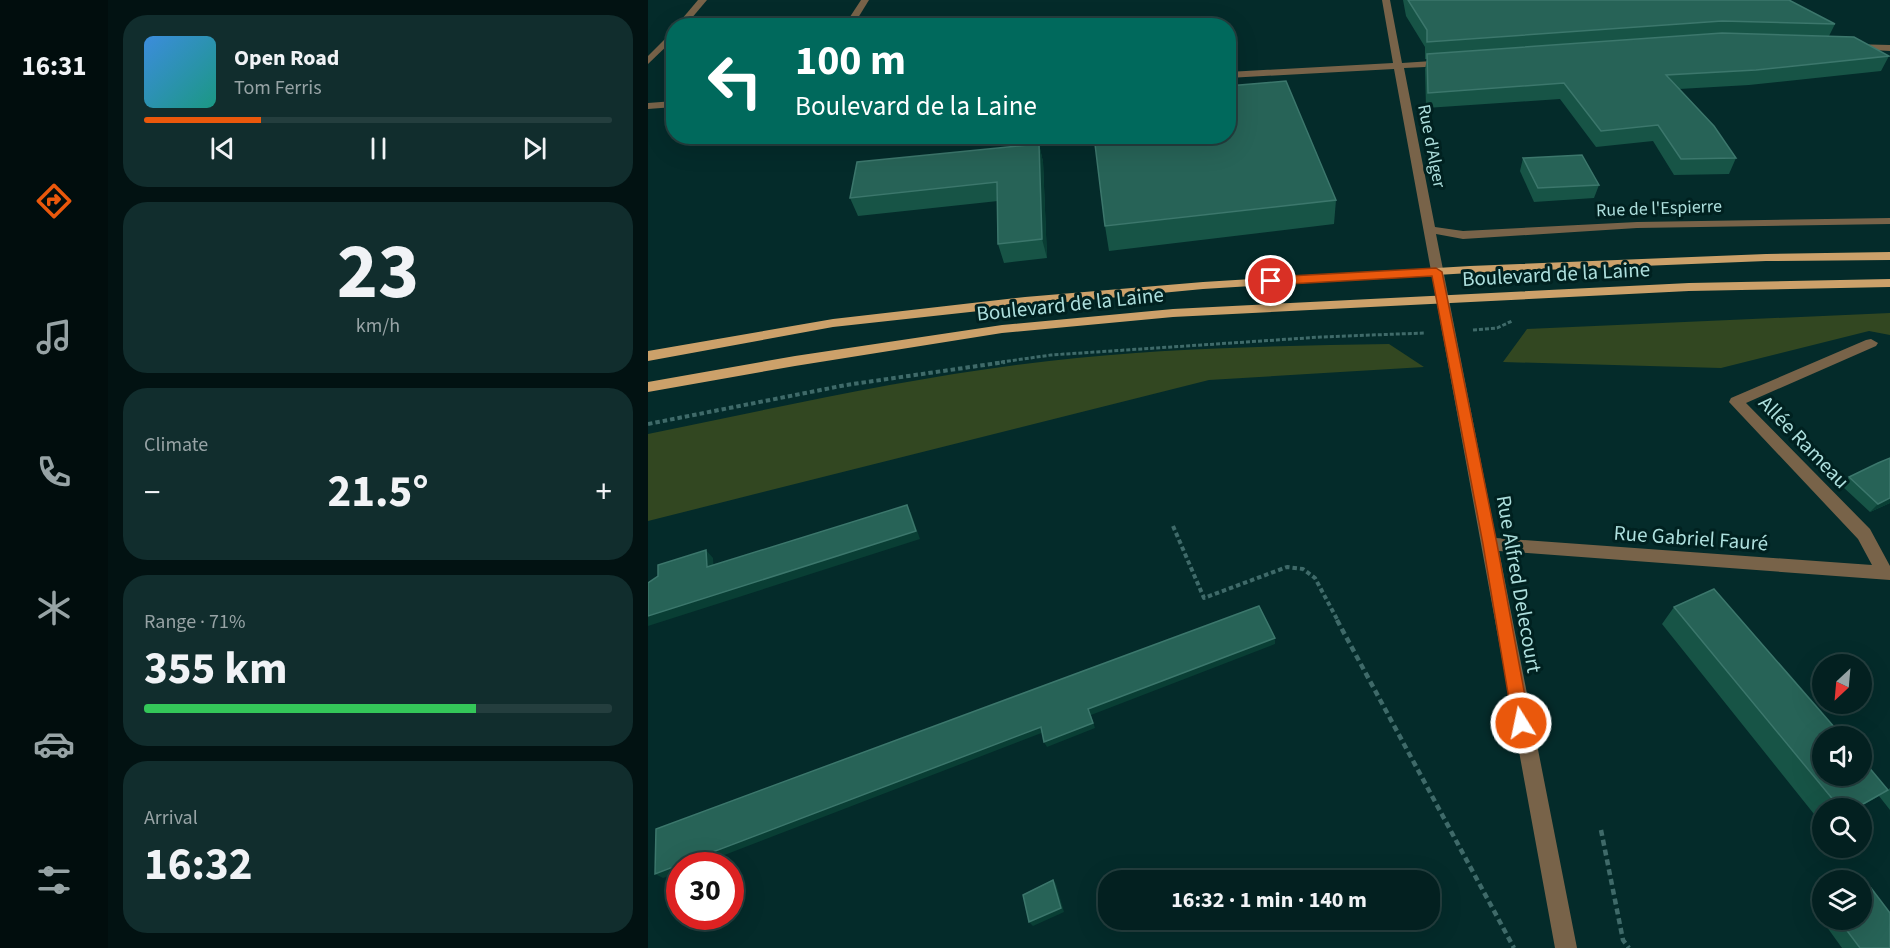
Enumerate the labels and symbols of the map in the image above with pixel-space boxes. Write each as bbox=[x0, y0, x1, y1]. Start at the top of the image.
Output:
street label: Rue d'Alger bbox=[1411, 102, 1452, 191]
street label: Rue de l'Espierre bbox=[1596, 194, 1722, 223]
street label: Boulevard de la Laine bbox=[1461, 254, 1651, 294]
pin bbox=[1245, 255, 1296, 306]
street label: Boulevard de la Laine bbox=[975, 279, 1165, 329]
street label: Allée Rameau bbox=[1752, 389, 1856, 495]
street label: Rue Alfred Delecourt bbox=[1489, 493, 1549, 675]
street label: Rue Gabriel Fauré bbox=[1613, 518, 1769, 558]
north arrow bbox=[1812, 654, 1872, 714]
position arrow bbox=[1489, 691, 1553, 755]
speed limit sign: 30 bbox=[666, 852, 744, 930]

